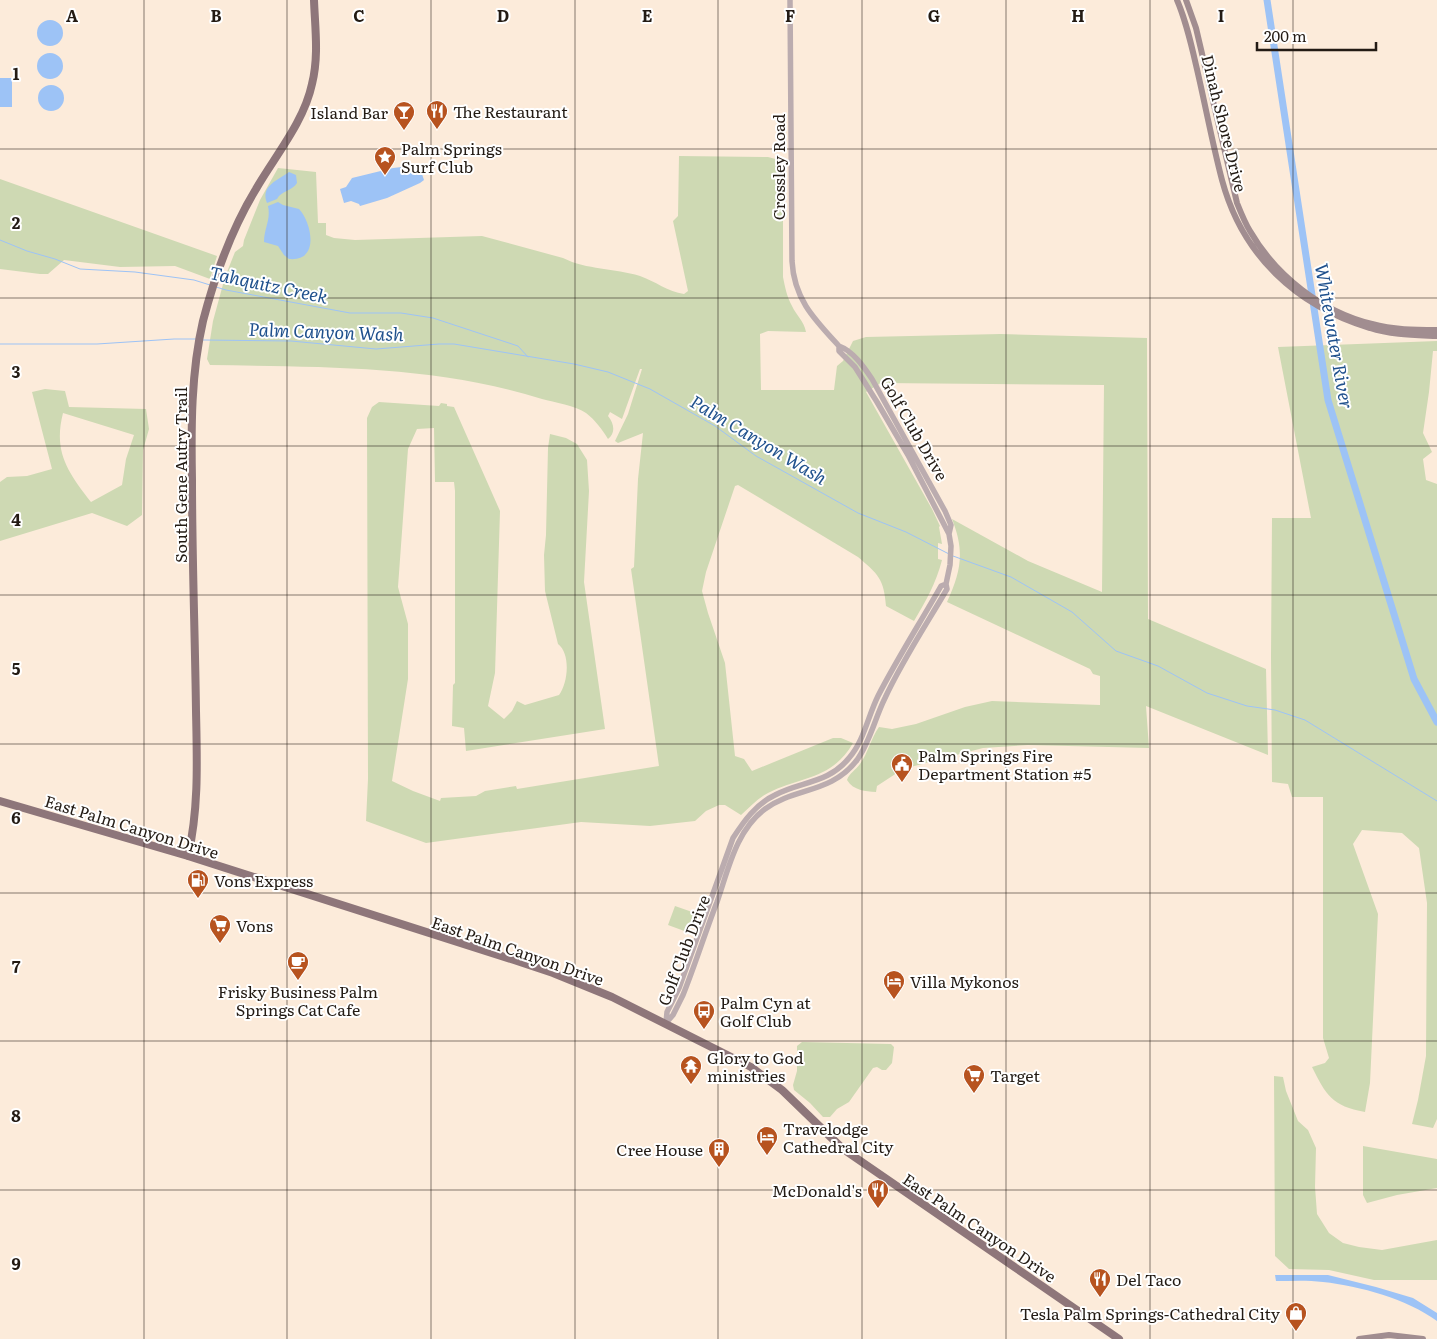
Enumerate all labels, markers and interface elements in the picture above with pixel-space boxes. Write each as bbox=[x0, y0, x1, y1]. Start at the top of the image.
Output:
text: A bbox=[66, 3, 78, 27]
text: B bbox=[210, 3, 222, 27]
text: C bbox=[353, 3, 365, 27]
text: D bbox=[497, 3, 509, 27]
text: E bbox=[642, 3, 653, 27]
text: F bbox=[785, 3, 795, 27]
text: G bbox=[928, 3, 940, 27]
text: H bbox=[1071, 3, 1085, 27]
text: I bbox=[1218, 3, 1224, 27]
scale bar bbox=[1257, 20, 1376, 52]
text: 200 m bbox=[1264, 24, 1307, 47]
street label: Dinah Shore Drive bbox=[1196, 52, 1254, 194]
text: 1 bbox=[13, 61, 20, 85]
restaurant icon: The Restaurant bbox=[425, 99, 449, 130]
place label: The Restaurant bbox=[453, 99, 568, 123]
place label: Island Bar bbox=[310, 100, 388, 124]
bar icon: Island Bar bbox=[392, 100, 416, 131]
street label: Crossley Road bbox=[766, 113, 790, 220]
place label: Palm Springs Surf Club bbox=[401, 136, 502, 178]
place icon: Palm Springs Surf Club bbox=[373, 145, 397, 176]
text: 2 bbox=[12, 210, 21, 234]
water label: Tahquitz Creek bbox=[207, 258, 331, 310]
water label: Whitewater River bbox=[1309, 261, 1361, 411]
water label: Palm Canyon Wash bbox=[248, 315, 404, 347]
text: 3 bbox=[12, 359, 21, 383]
street label: Golf Club Drive bbox=[875, 371, 955, 485]
street label: South Gene Autry Trail bbox=[168, 387, 192, 563]
water label: Palm Canyon Wash bbox=[686, 387, 833, 491]
text: 4 bbox=[11, 507, 21, 531]
text: 5 bbox=[12, 656, 21, 680]
place label: Palm Springs Fire Department Station #5 bbox=[918, 743, 1091, 785]
public building icon: Palm Springs Fire Department Station #5 bbox=[890, 752, 914, 783]
street label: East Palm Canyon Drive bbox=[42, 788, 222, 864]
text: 6 bbox=[11, 805, 21, 829]
fuel station icon: Vons Express bbox=[186, 868, 210, 899]
place label: Vons Express bbox=[214, 868, 313, 892]
street label: Golf Club Drive bbox=[651, 891, 715, 1009]
street label: East Palm Canyon Drive bbox=[429, 909, 607, 991]
supermarket icon: Vons bbox=[208, 913, 232, 944]
place label: Vons bbox=[236, 913, 273, 937]
cafe icon: Frisky Business Palm Springs Cat Cafe bbox=[286, 950, 310, 981]
text: 7 bbox=[12, 954, 21, 978]
hotel icon: Villa Mykonos bbox=[882, 969, 906, 1000]
place label: Villa Mykonos bbox=[910, 969, 1019, 993]
place label: Frisky Business Palm Springs Cat Cafe bbox=[218, 979, 379, 1021]
place label: Palm Cyn at Golf Club bbox=[720, 990, 811, 1032]
bus stop icon: Palm Cyn at Golf Club bbox=[692, 999, 716, 1030]
place label: Glory to God ministries bbox=[707, 1045, 804, 1087]
temple icon: Glory to God ministries bbox=[679, 1054, 703, 1085]
supermarket icon: Target bbox=[962, 1063, 986, 1094]
place label: Target bbox=[990, 1063, 1040, 1087]
text: 8 bbox=[11, 1103, 21, 1127]
place label: Travelodge Cathedral City bbox=[783, 1116, 894, 1158]
hotel icon: Travelodge Cathedral City bbox=[755, 1125, 779, 1156]
place label: Cree House bbox=[616, 1137, 703, 1161]
building icon: Cree House bbox=[707, 1137, 731, 1168]
street label: East Palm Canyon Drive bbox=[898, 1167, 1062, 1287]
place label: McDonald's bbox=[772, 1178, 862, 1202]
restaurant icon: McDonald's bbox=[866, 1178, 890, 1209]
text: 9 bbox=[11, 1251, 21, 1275]
restaurant icon: Del Taco bbox=[1088, 1267, 1112, 1298]
place label: Del Taco bbox=[1116, 1267, 1181, 1291]
place label: Tesla Palm Springs-Cathedral City bbox=[1020, 1301, 1281, 1325]
shop icon: Tesla Palm Springs-Cathedral City bbox=[1284, 1301, 1308, 1332]

